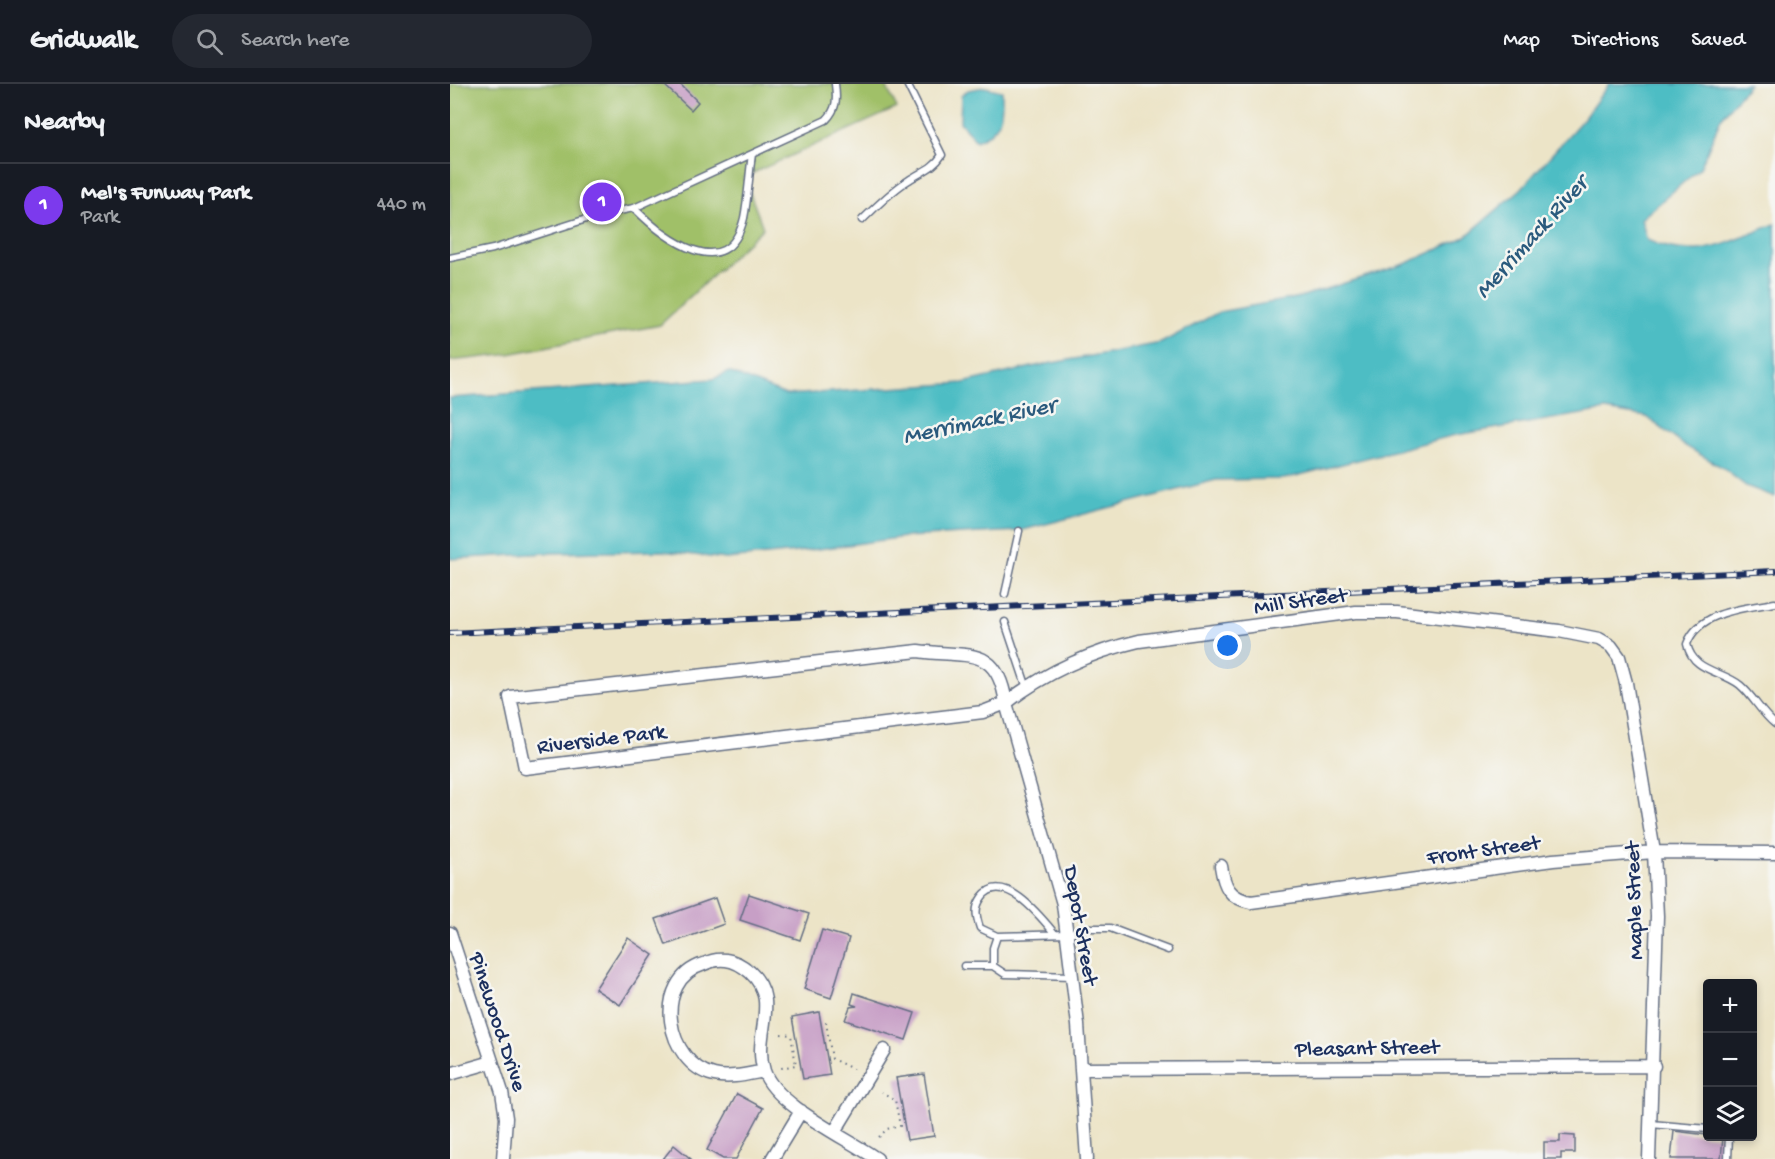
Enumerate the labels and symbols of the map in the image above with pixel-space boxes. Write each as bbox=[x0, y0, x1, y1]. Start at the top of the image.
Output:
water label: Merrimack River bbox=[1470, 168, 1598, 306]
pin: 1 bbox=[582, 180, 622, 224]
water label: Merrimack River bbox=[901, 391, 1063, 453]
street label: Mill Street bbox=[1252, 583, 1351, 622]
your location bbox=[1213, 631, 1242, 660]
street label: Riverside Park bbox=[536, 720, 669, 762]
street label: Front Street bbox=[1424, 831, 1544, 873]
street label: Maple Street bbox=[1621, 839, 1651, 960]
street label: Depot Street bbox=[1055, 862, 1103, 989]
street label: Pinewood Drive bbox=[461, 948, 531, 1096]
street label: Pleasant Street bbox=[1294, 1036, 1441, 1064]

